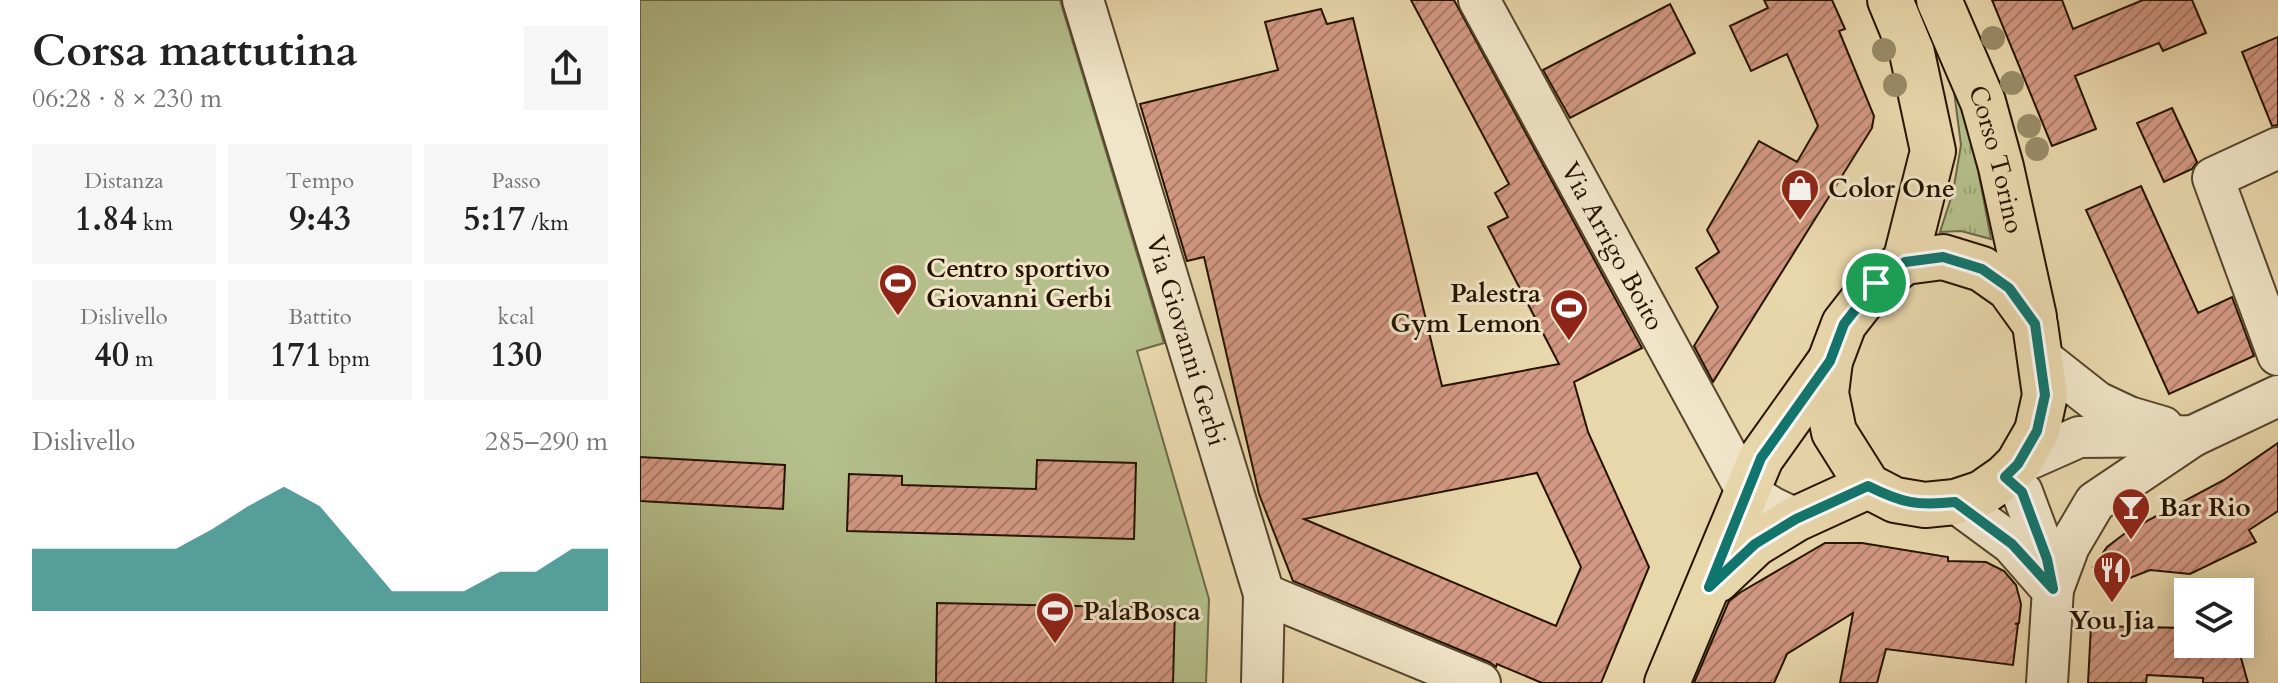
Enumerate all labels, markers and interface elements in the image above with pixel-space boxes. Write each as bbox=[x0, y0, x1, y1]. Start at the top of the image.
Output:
text: Corsa mattutina bbox=[32, 21, 358, 81]
button: share bbox=[524, 26, 608, 110]
street label: Corso Torino bbox=[1960, 79, 2033, 237]
text: 06:28 · 8 × 230 m bbox=[32, 81, 222, 116]
street label: Via Arrigo Boito bbox=[1553, 156, 1673, 336]
text: Distanza bbox=[84, 166, 164, 196]
text: Tempo bbox=[286, 166, 354, 196]
text: Passo bbox=[491, 166, 541, 196]
shop icon: Color One bbox=[1779, 167, 1821, 222]
place label: Color One bbox=[1828, 171, 1955, 206]
text: 1.84 bbox=[75, 196, 137, 242]
text: 9:43 bbox=[289, 196, 351, 242]
text: 5:17 bbox=[463, 196, 525, 242]
text: km bbox=[137, 208, 173, 238]
text: /km bbox=[525, 208, 569, 238]
street label: Via Giovanni Gerbi bbox=[1138, 231, 1235, 450]
pin bbox=[1842, 249, 1910, 317]
place label: Centro sportivo Giovanni Gerbi bbox=[926, 251, 1112, 316]
icon: arrive bbox=[1854, 261, 1898, 305]
sports icon: Centro sportivo Giovanni Gerbi bbox=[877, 262, 919, 317]
place label: Palestra Gym Lemon bbox=[1390, 276, 1541, 341]
sports icon: Palestra Gym Lemon bbox=[1548, 287, 1590, 342]
text: Dislivello bbox=[80, 302, 168, 332]
text: Battito bbox=[288, 302, 352, 332]
text: kcal bbox=[498, 302, 534, 332]
text: 40 bbox=[94, 332, 129, 378]
text: 171 bbox=[270, 332, 322, 378]
text: 130 bbox=[490, 332, 542, 378]
text: m bbox=[129, 344, 154, 374]
text: bpm bbox=[322, 344, 370, 374]
text: Dislivello bbox=[32, 424, 135, 459]
text: 285–290 m bbox=[485, 424, 608, 459]
bar icon: Bar Rio bbox=[2110, 486, 2152, 541]
place label: Bar Rio bbox=[2159, 490, 2251, 525]
restaurant icon: You Jia bbox=[2091, 549, 2133, 604]
map controls bbox=[2174, 578, 2254, 658]
button: layers bbox=[2174, 578, 2254, 658]
sports icon: PalaBosca bbox=[1034, 590, 1076, 645]
place label: PalaBosca bbox=[1083, 594, 1201, 629]
place label: You Jia bbox=[2069, 603, 2155, 638]

